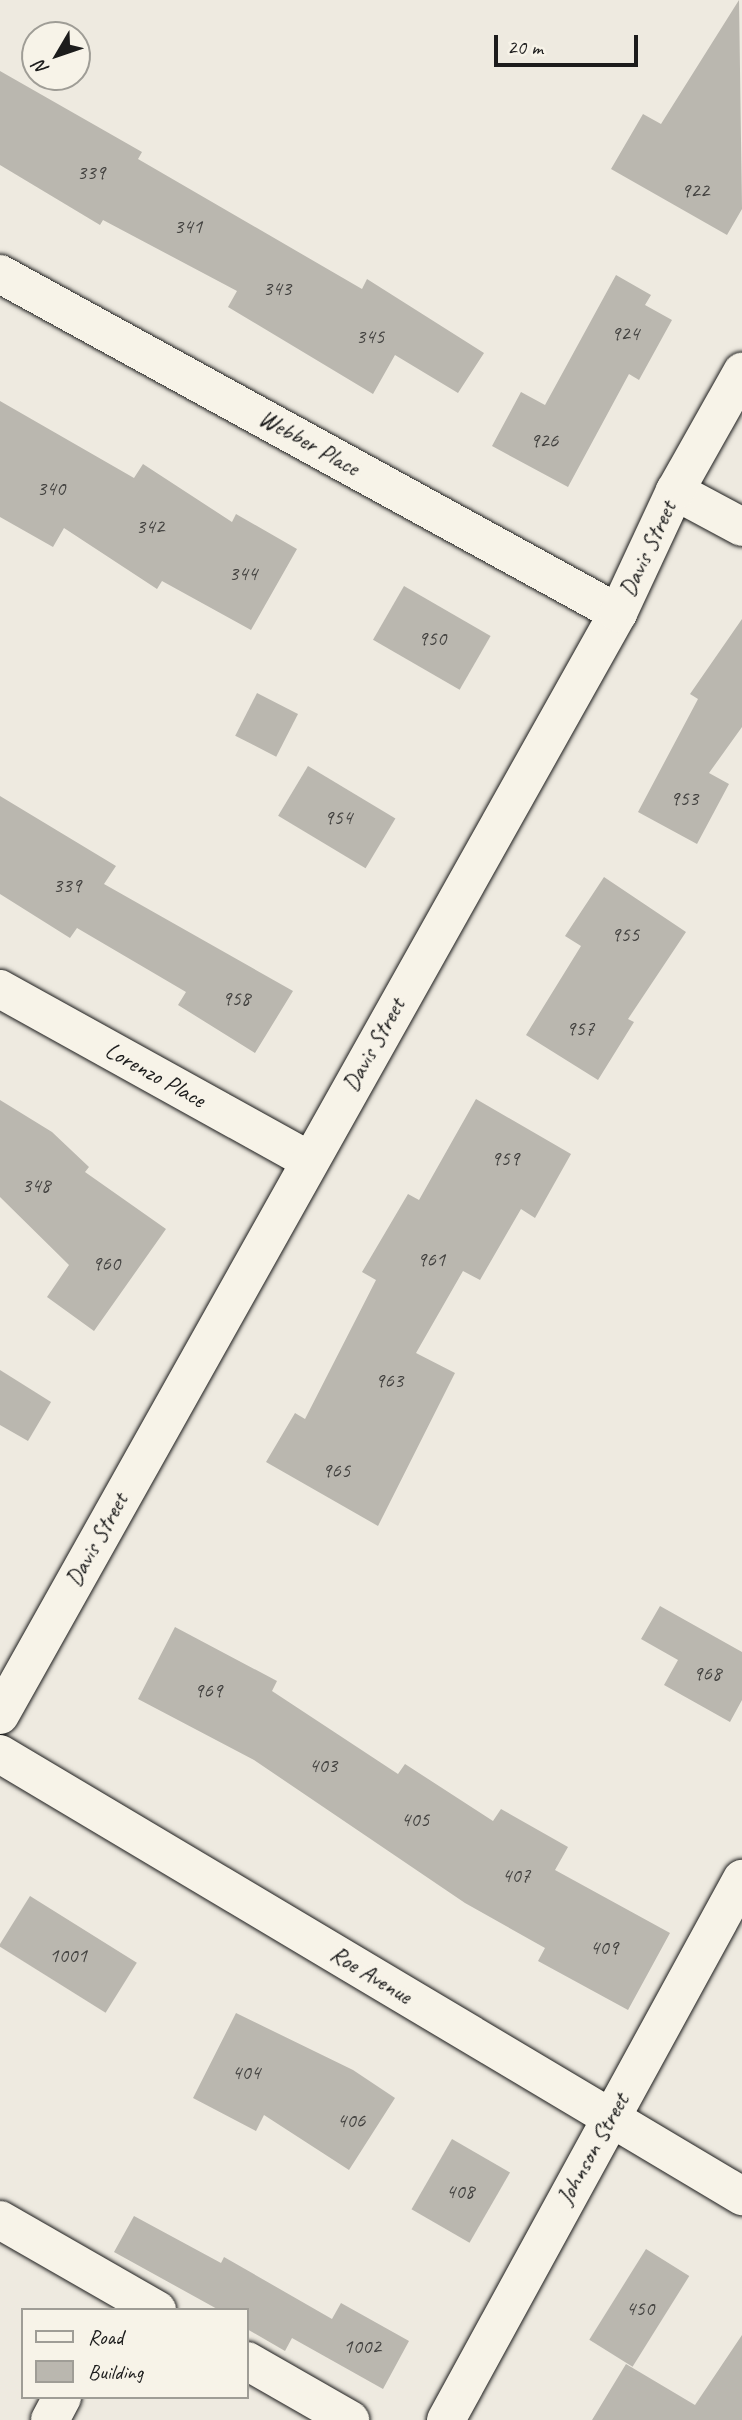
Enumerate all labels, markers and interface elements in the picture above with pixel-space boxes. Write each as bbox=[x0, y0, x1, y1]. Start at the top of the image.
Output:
north arrow bbox=[21, 21, 91, 91]
scale bar bbox=[497, 21, 640, 65]
text: 20 m bbox=[507, 34, 543, 60]
text: N bbox=[28, 56, 54, 80]
house number: 339 bbox=[77, 159, 105, 185]
house number: 922 bbox=[681, 177, 709, 203]
house number: 341 bbox=[174, 213, 202, 239]
house number: 343 bbox=[263, 275, 291, 301]
house number: 924 bbox=[611, 320, 639, 346]
house number: 345 bbox=[356, 323, 384, 349]
street label: Webber Place bbox=[254, 404, 364, 482]
house number: 926 bbox=[530, 427, 558, 453]
house number: 340 bbox=[37, 475, 65, 501]
street label: Davis Street bbox=[613, 496, 683, 602]
house number: 342 bbox=[136, 513, 164, 539]
house number: 344 bbox=[229, 560, 257, 586]
house number: 950 bbox=[418, 625, 446, 651]
house number: 953 bbox=[670, 785, 698, 811]
house number: 954 bbox=[324, 804, 352, 830]
house number: 339 bbox=[53, 872, 81, 898]
house number: 955 bbox=[611, 921, 639, 947]
house number: 958 bbox=[222, 985, 250, 1011]
street label: Davis Street bbox=[337, 993, 411, 1097]
house number: 957 bbox=[566, 1015, 594, 1041]
street label: Lorenzo Place bbox=[100, 1036, 210, 1114]
house number: 959 bbox=[491, 1145, 519, 1171]
house number: 348 bbox=[22, 1172, 50, 1198]
house number: 961 bbox=[417, 1246, 445, 1272]
house number: 960 bbox=[92, 1250, 120, 1276]
house number: 963 bbox=[375, 1367, 403, 1393]
house number: 965 bbox=[322, 1457, 350, 1483]
street label: Davis Street bbox=[60, 1488, 134, 1592]
house number: 968 bbox=[693, 1660, 721, 1686]
house number: 969 bbox=[194, 1677, 222, 1703]
house number: 403 bbox=[309, 1752, 337, 1778]
house number: 405 bbox=[401, 1806, 429, 1832]
house number: 407 bbox=[502, 1862, 530, 1888]
house number: 409 bbox=[590, 1934, 618, 1960]
street label: Roe Avenue bbox=[325, 1940, 417, 2010]
house number: 1001 bbox=[49, 1942, 87, 1968]
house number: 404 bbox=[232, 2059, 260, 2085]
street label: Johnson Street bbox=[551, 2088, 635, 2210]
house number: 406 bbox=[337, 2107, 365, 2133]
house number: 408 bbox=[446, 2178, 474, 2204]
house number: 450 bbox=[626, 2295, 654, 2321]
legend bbox=[21, 2308, 248, 2399]
text: Road bbox=[88, 2324, 123, 2350]
house number: 1002 bbox=[343, 2333, 381, 2359]
text: Building bbox=[88, 2359, 143, 2385]

